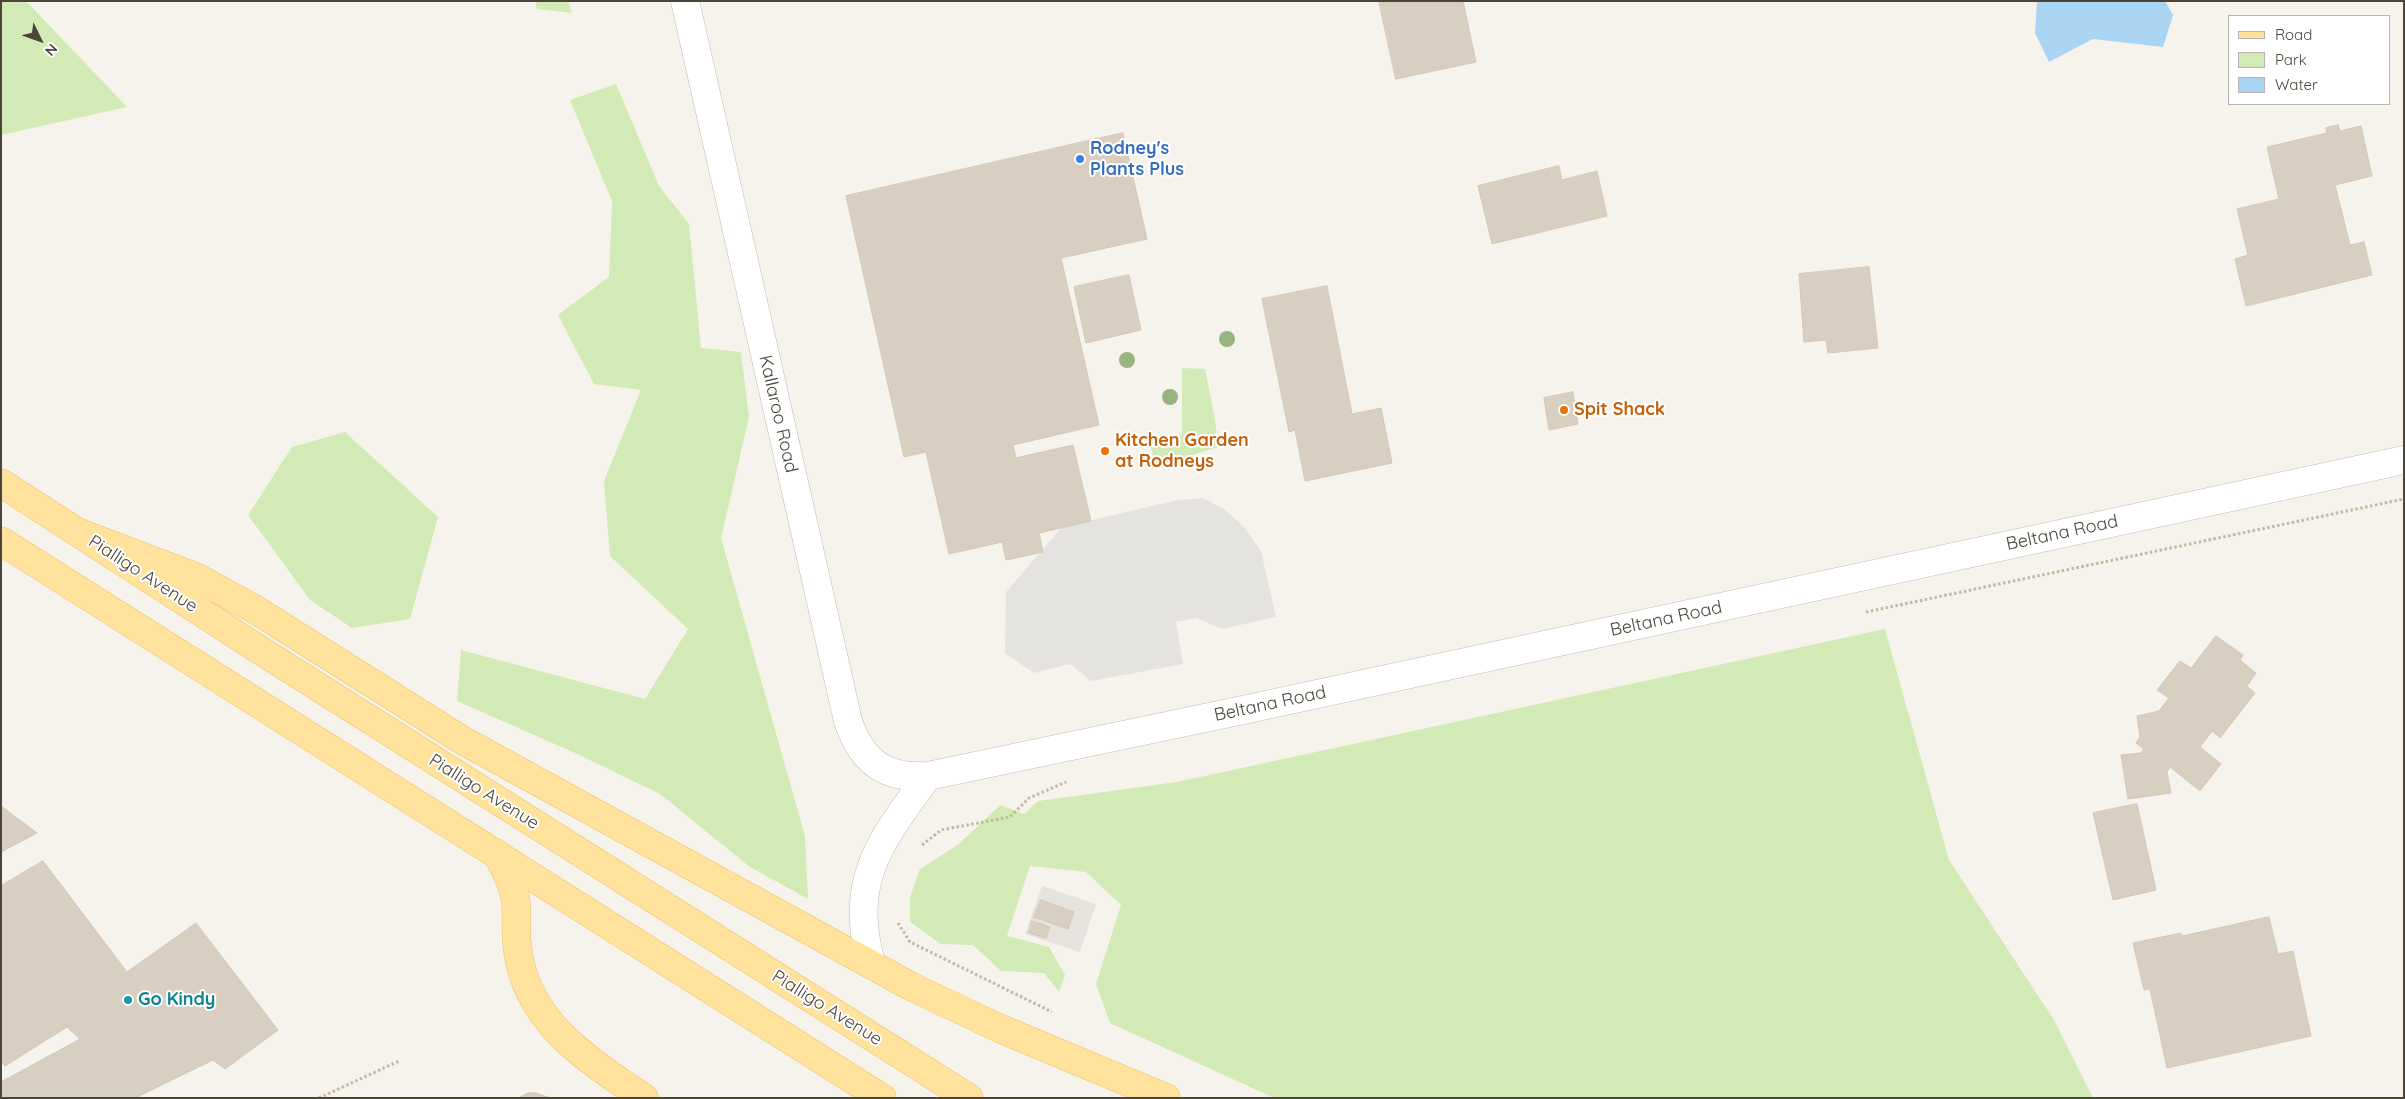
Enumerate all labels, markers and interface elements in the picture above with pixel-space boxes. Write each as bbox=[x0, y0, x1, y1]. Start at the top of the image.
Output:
north arrow bbox=[15, 15, 65, 65]
legend bbox=[2228, 15, 2390, 105]
text: Road bbox=[2275, 25, 2312, 44]
text: N bbox=[41, 40, 61, 60]
text: Park bbox=[2275, 50, 2307, 69]
text: Water bbox=[2275, 75, 2318, 94]
place label: Rodney's Plants Plus bbox=[1090, 138, 1184, 180]
marker: Rodney's Plants Plus bbox=[1074, 153, 1086, 165]
street label: Kallaroo Road bbox=[754, 353, 802, 475]
place label: Spit Shack bbox=[1574, 399, 1665, 421]
marker: Spit Shack bbox=[1558, 404, 1570, 416]
place label: Kitchen Garden at Rodneys bbox=[1115, 430, 1249, 472]
marker: Kitchen Garden at Rodneys bbox=[1099, 445, 1111, 457]
street label: Beltana Road bbox=[2004, 511, 2120, 555]
street label: Pialligo Avenue bbox=[84, 531, 202, 617]
street label: Beltana Road bbox=[1608, 597, 1724, 641]
street label: Beltana Road bbox=[1212, 682, 1328, 726]
street label: Pialligo Avenue bbox=[425, 749, 543, 835]
street label: Pialligo Avenue bbox=[768, 965, 886, 1051]
place label: Go Kindy bbox=[138, 989, 215, 1011]
marker: Go Kindy bbox=[122, 994, 134, 1006]

